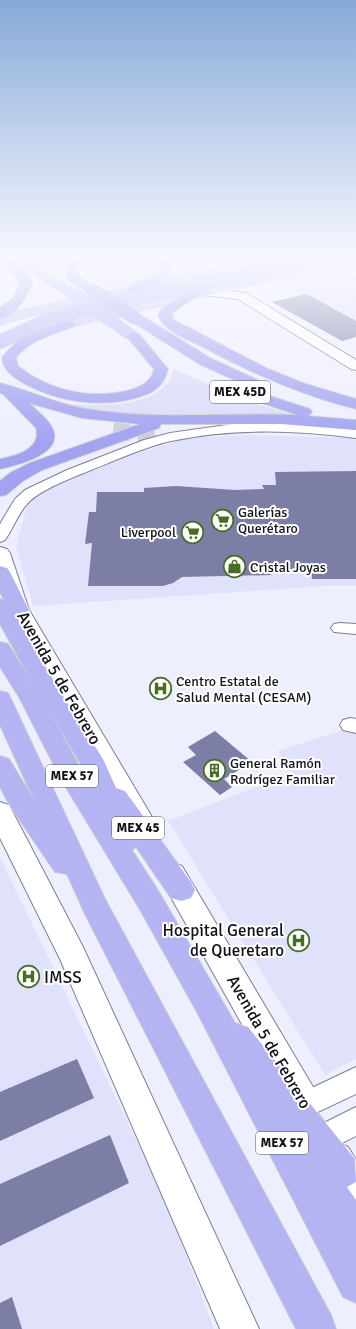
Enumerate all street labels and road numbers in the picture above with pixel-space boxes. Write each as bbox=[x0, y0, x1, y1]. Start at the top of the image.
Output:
road number: MEX 45D bbox=[210, 381, 270, 403]
street label: Avenida 5 de Febrero bbox=[12, 608, 106, 749]
road number: MEX 57 bbox=[46, 765, 98, 787]
road number: MEX 45 bbox=[112, 817, 164, 839]
street label: Avenida 5 de Febrero bbox=[222, 972, 316, 1113]
road number: MEX 57 bbox=[256, 1132, 308, 1154]

